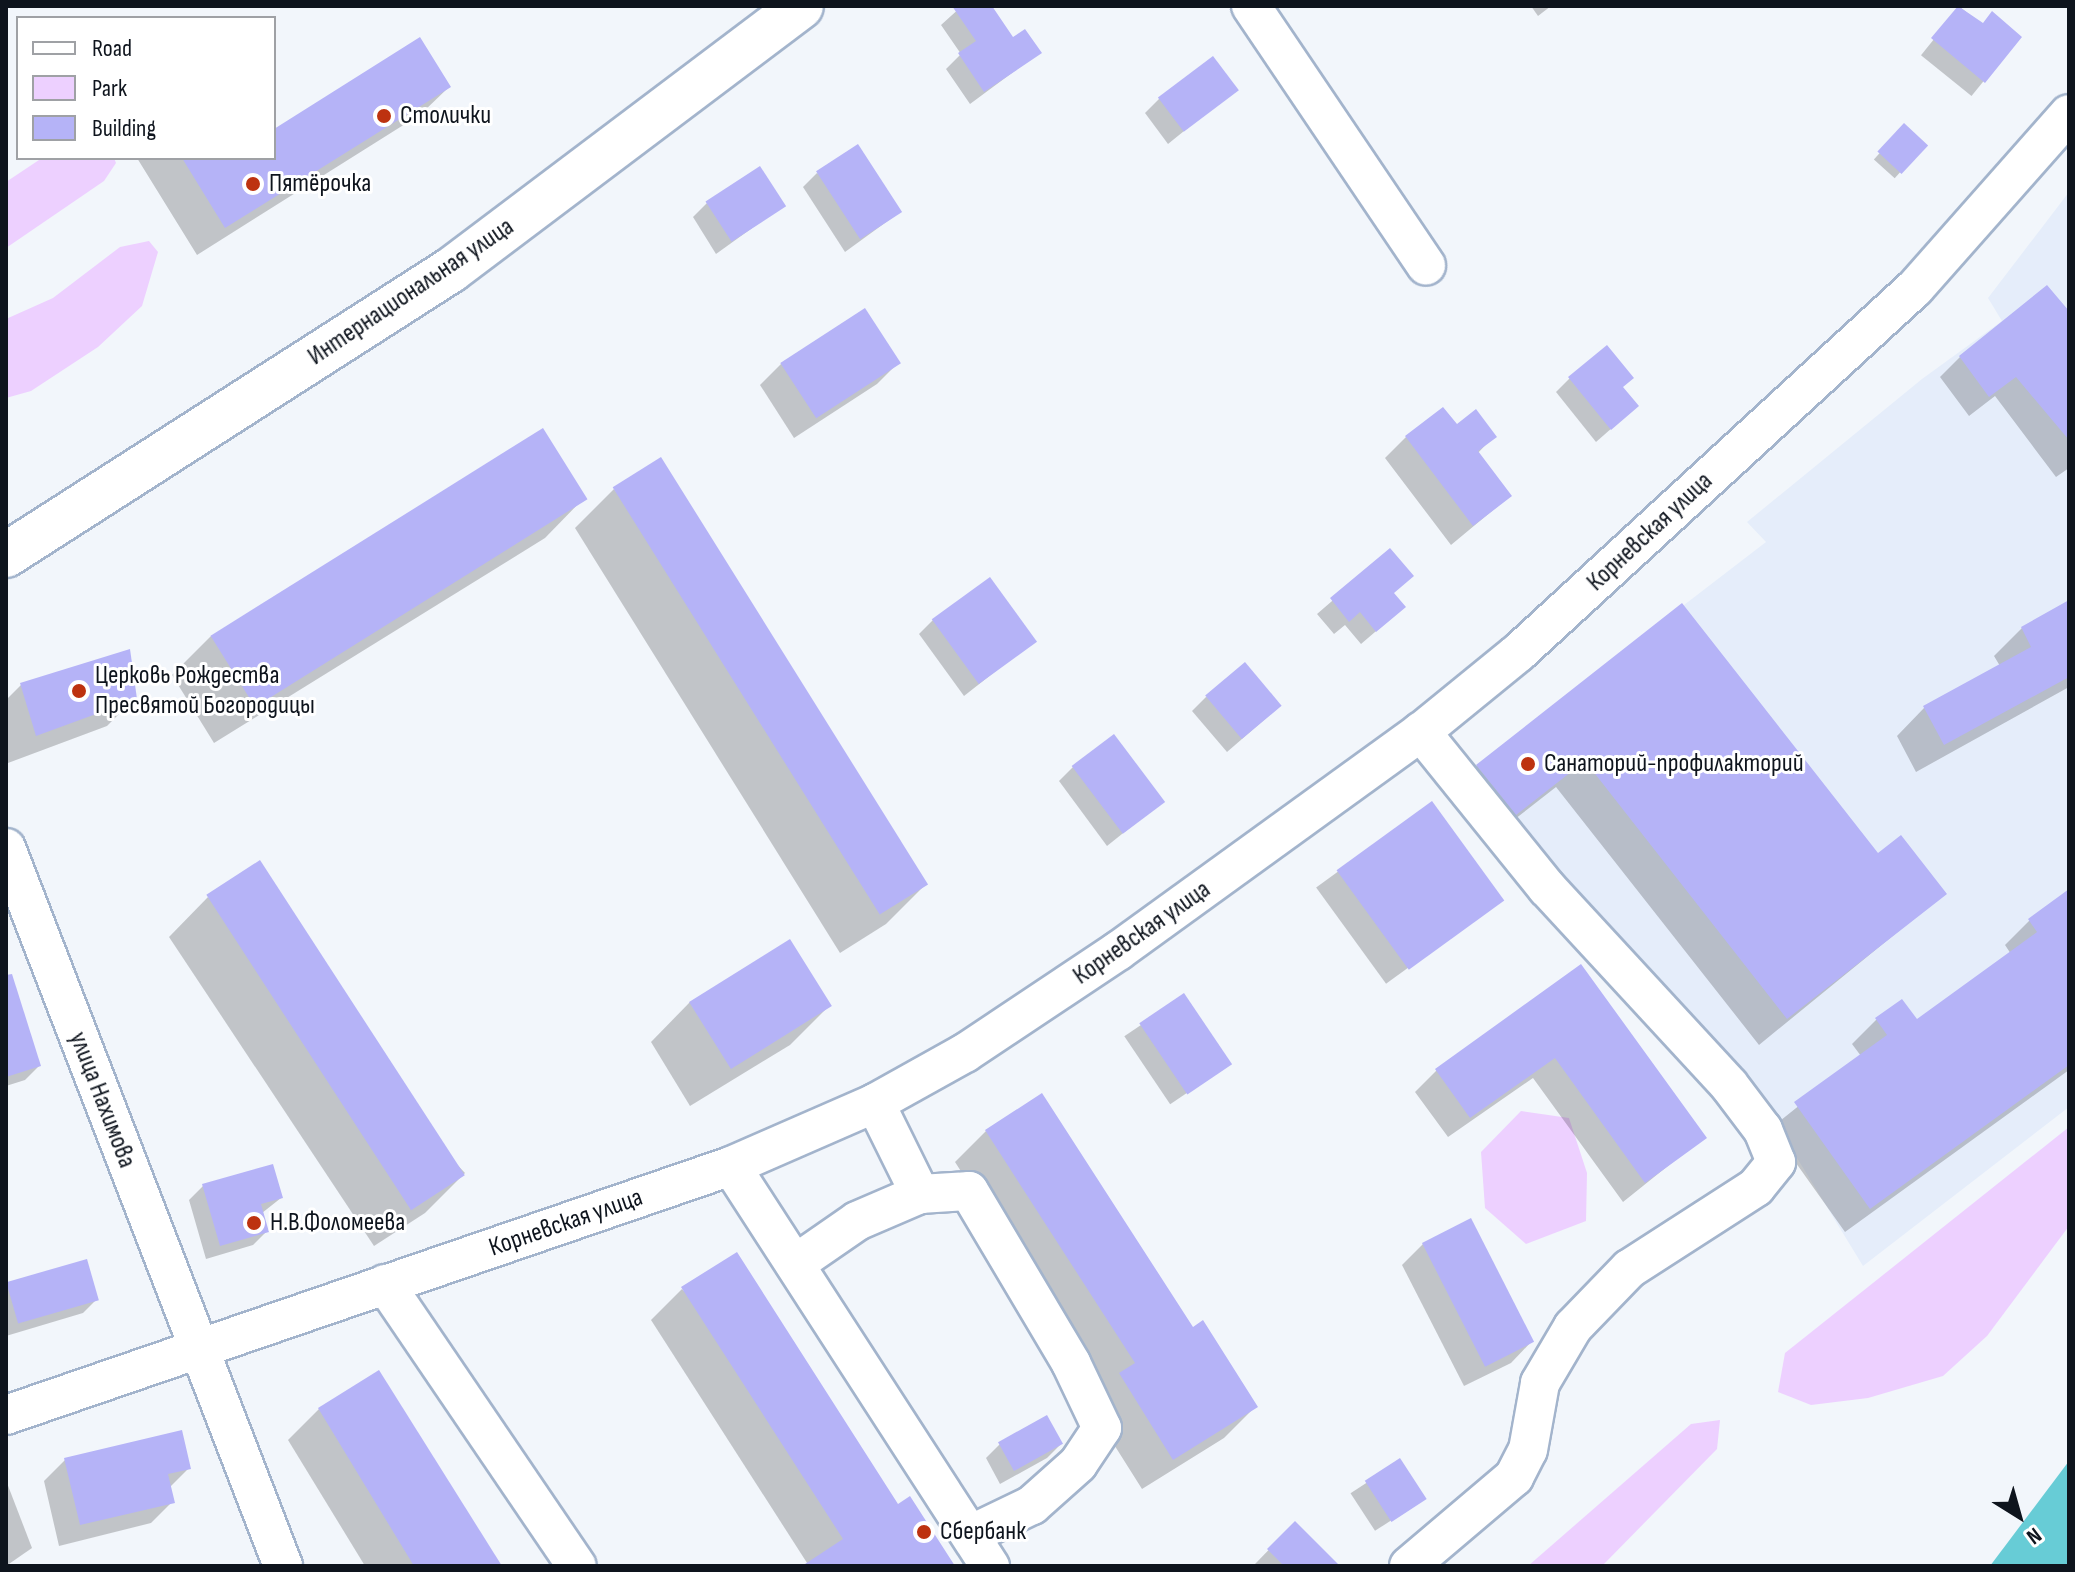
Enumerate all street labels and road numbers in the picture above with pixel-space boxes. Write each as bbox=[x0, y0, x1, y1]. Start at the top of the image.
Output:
street label: Интернациональная улица bbox=[302, 212, 520, 372]
street label: Корневская улица bbox=[1581, 466, 1719, 598]
street label: Корневская улица bbox=[1067, 874, 1217, 992]
street label: улица Нахимова bbox=[62, 1028, 142, 1172]
street label: Корневская улица bbox=[485, 1182, 647, 1264]

